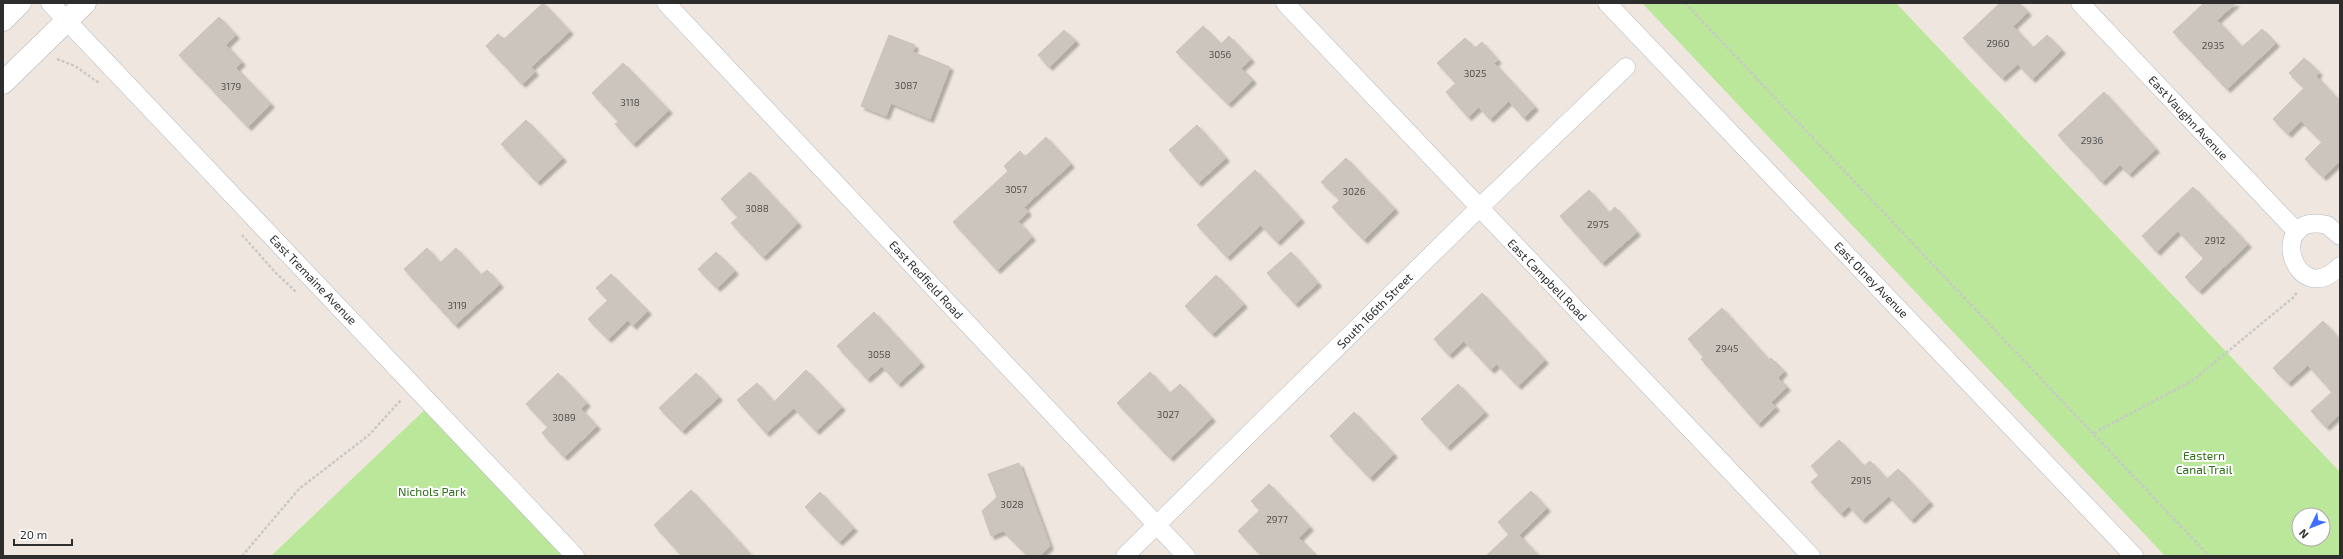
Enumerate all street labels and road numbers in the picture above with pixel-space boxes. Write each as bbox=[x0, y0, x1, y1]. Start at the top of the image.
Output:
street label: East Vaughn Avenue bbox=[2146, 72, 2231, 162]
street label: East Tremaine Avenue bbox=[267, 231, 360, 327]
street label: East Campbell Road bbox=[1505, 236, 1590, 323]
street label: East Redfield Road bbox=[887, 237, 967, 321]
street label: East Olney Avenue bbox=[1832, 238, 1912, 320]
street label: South 166th Street bbox=[1334, 269, 1415, 351]

